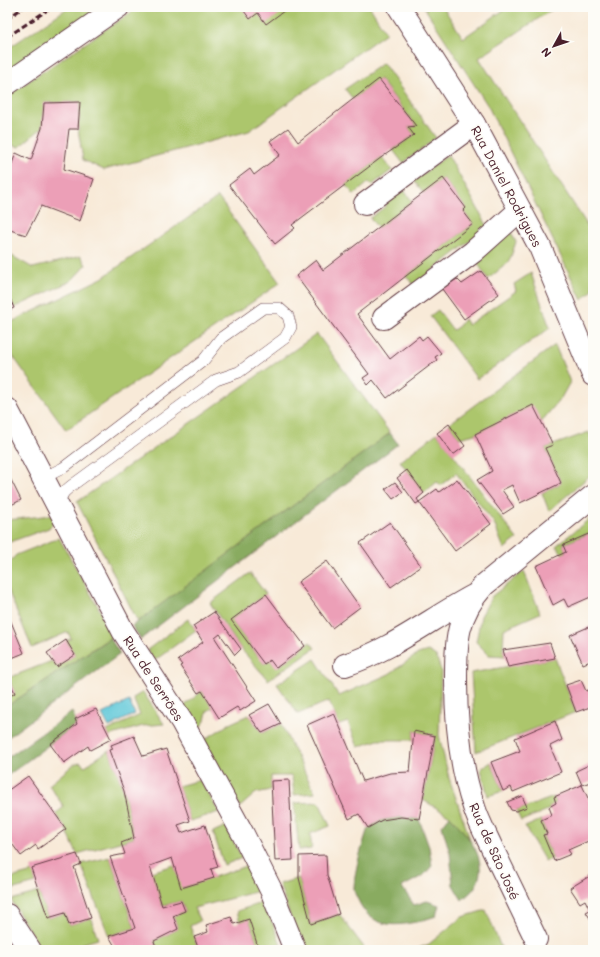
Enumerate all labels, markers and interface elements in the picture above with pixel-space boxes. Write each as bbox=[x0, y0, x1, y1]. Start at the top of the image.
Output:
north arrow bbox=[534, 26, 574, 66]
text: N bbox=[538, 45, 554, 61]
street label: Rua Daniel Rodrigues bbox=[468, 122, 546, 250]
street label: Rua de Serrões bbox=[120, 632, 188, 724]
street label: Rua de São José bbox=[466, 800, 524, 902]

